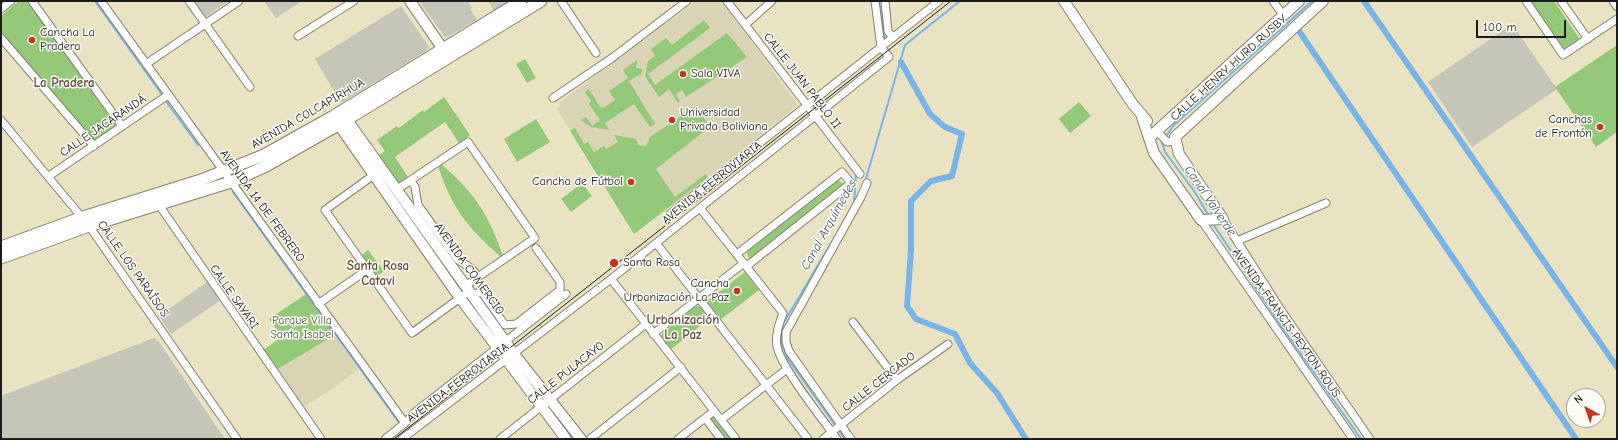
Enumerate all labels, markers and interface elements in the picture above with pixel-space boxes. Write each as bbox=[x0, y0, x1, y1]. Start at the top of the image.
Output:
street label: CALLE HENRY HURD RUSBY bbox=[1168, 12, 1290, 124]
scale bar bbox=[1478, 12, 1568, 38]
text: 100 m bbox=[1483, 20, 1516, 34]
place label: Cancha La Pradera bbox=[40, 26, 95, 54]
street label: CALLE JUAN PABLO II bbox=[760, 30, 844, 132]
marker: Cancha La Pradera bbox=[27, 35, 37, 45]
place label: Sala VIVA bbox=[691, 67, 740, 81]
marker: Sala VIVA bbox=[678, 69, 688, 79]
district label: La Pradera bbox=[33, 75, 95, 91]
street label: AVENIDA COLCAPIRHUA bbox=[249, 76, 367, 152]
street label: CALLE JACARANDÁ bbox=[57, 92, 149, 160]
place label: Universidad Privada Boliviana bbox=[680, 106, 768, 134]
place label: Canchas de Frontón bbox=[1535, 113, 1592, 141]
marker: Universidad Privada Boliviana bbox=[667, 115, 677, 125]
marker: Canchas de Frontón bbox=[1595, 122, 1605, 132]
street label: AVENIDA FERROVIARIA bbox=[659, 138, 765, 228]
street label: AVENIDA 14 DE FEBRERO bbox=[216, 147, 308, 265]
water label: Canal Valverde bbox=[1181, 163, 1239, 239]
place label: Cancha de Fútbol bbox=[532, 175, 623, 189]
marker: Cancha de Fútbol bbox=[626, 177, 636, 187]
water label: Canal Arquímedes bbox=[798, 177, 860, 273]
street label: CALLE LOS PARAÍSOS bbox=[94, 218, 172, 320]
street label: AVENIDA COMERCIO bbox=[431, 220, 507, 318]
street label: AVENIDA FRANCIS PEYTON ROUS bbox=[1229, 246, 1343, 400]
place label: Santa Rosa bbox=[623, 256, 680, 270]
marker: Santa Rosa bbox=[608, 257, 620, 269]
district label: Santa Rosa Catavi bbox=[347, 258, 409, 289]
street label: CALLE SAYARI bbox=[207, 262, 261, 332]
place label: Cancha Urbanización La Paz bbox=[624, 277, 729, 305]
marker: Cancha Urbanización La Paz bbox=[732, 286, 742, 296]
district label: Urbanización La Paz bbox=[647, 312, 719, 343]
park label: Parque Villa Santa Isabel bbox=[270, 314, 334, 342]
street label: CALLE PULACAYO bbox=[525, 339, 607, 407]
street label: AVENIDA FERROVIARIA bbox=[404, 340, 512, 426]
street label: CALLE CERCADO bbox=[840, 349, 918, 415]
north arrow bbox=[1566, 388, 1606, 428]
text: N bbox=[1572, 392, 1586, 406]

